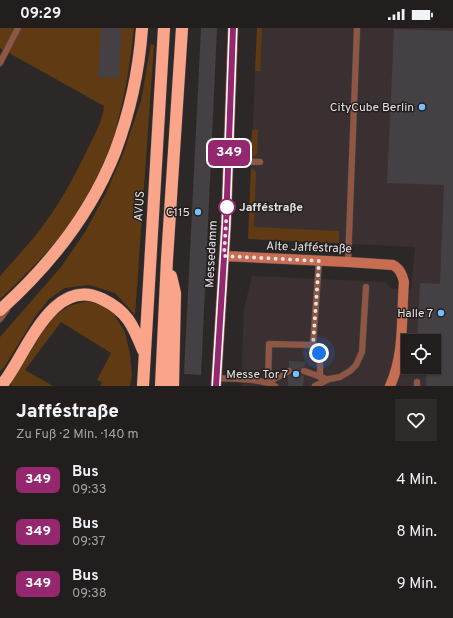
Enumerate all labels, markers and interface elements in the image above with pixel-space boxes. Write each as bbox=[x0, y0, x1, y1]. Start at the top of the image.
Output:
text: 09:29 bbox=[20, 5, 61, 24]
place label: CityCube Berlin bbox=[330, 100, 414, 116]
marker: CityCube Berlin bbox=[417, 102, 427, 112]
line badge: 349 bbox=[206, 140, 252, 166]
text: 349 bbox=[216, 144, 242, 161]
street label: AVUS bbox=[131, 190, 149, 222]
marker: Jafféstraße bbox=[218, 198, 236, 216]
place label: Jafféstraße bbox=[239, 200, 303, 216]
place label: C115 bbox=[166, 205, 190, 221]
marker: C115 bbox=[193, 207, 203, 217]
street label: Messedamm bbox=[202, 220, 222, 288]
street label: Alte Jafféstraße bbox=[266, 239, 352, 257]
place label: Halle 7 bbox=[397, 306, 433, 322]
marker: Halle 7 bbox=[436, 308, 446, 318]
map controls bbox=[401, 334, 441, 374]
button: locate bbox=[401, 334, 441, 374]
your location bbox=[309, 343, 329, 363]
place label: Messe Tor 7 bbox=[226, 367, 288, 383]
marker: Messe Tor 7 bbox=[291, 369, 301, 379]
button: heart bbox=[395, 399, 437, 441]
text: Jafféstraße bbox=[16, 400, 119, 424]
text: Zu Fuß · 2 Min. · 140 m bbox=[16, 427, 139, 443]
text: Bus bbox=[72, 463, 99, 482]
text: 349 bbox=[25, 471, 51, 488]
text: 4 Min. bbox=[396, 471, 437, 490]
text: 09:33 bbox=[72, 482, 107, 498]
text: Bus bbox=[72, 515, 99, 534]
text: 349 bbox=[25, 523, 51, 540]
text: 8 Min. bbox=[397, 523, 437, 542]
text: 09:37 bbox=[72, 534, 106, 550]
text: Bus bbox=[72, 567, 99, 586]
text: 349 bbox=[25, 575, 51, 592]
text: 9 Min. bbox=[397, 575, 437, 594]
text: 09:38 bbox=[72, 586, 107, 602]

